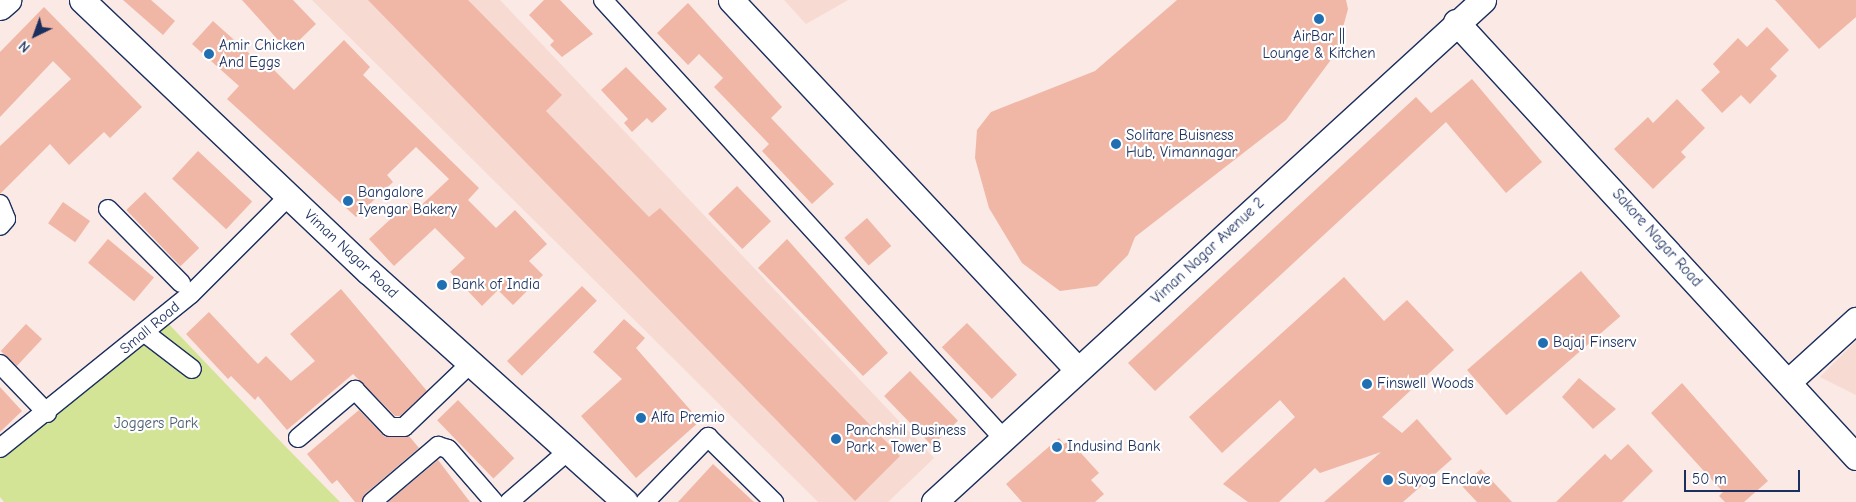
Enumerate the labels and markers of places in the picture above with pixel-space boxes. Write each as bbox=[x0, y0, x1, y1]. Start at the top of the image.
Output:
marker: AirBar || Lounge & Kitchen bbox=[1313, 13, 1325, 25]
place label: AirBar || Lounge & Kitchen bbox=[1262, 27, 1376, 62]
place label: Amir Chicken And Eggs bbox=[219, 36, 305, 71]
marker: Amir Chicken And Eggs bbox=[203, 48, 215, 60]
place label: Solitare Buisness Hub, Vimannagar bbox=[1126, 126, 1238, 161]
marker: Solitare Buisness Hub, Vimannagar bbox=[1110, 138, 1122, 150]
place label: Bangalore Iyengar Bakery bbox=[358, 183, 457, 218]
marker: Bangalore Iyengar Bakery bbox=[342, 195, 354, 207]
place label: Bank of India bbox=[452, 276, 540, 294]
marker: Bank of India bbox=[436, 279, 448, 291]
place label: Bajaj Finserv bbox=[1553, 334, 1636, 352]
marker: Bajaj Finserv bbox=[1537, 337, 1549, 349]
place label: Finswell Woods bbox=[1377, 375, 1474, 393]
marker: Finswell Woods bbox=[1361, 378, 1373, 390]
place label: Alfa Premio bbox=[651, 409, 725, 427]
marker: Alfa Premio bbox=[635, 412, 647, 424]
place label: Panchshil Business Park - Tower B bbox=[846, 421, 966, 456]
marker: Panchshil Business Park - Tower B bbox=[830, 433, 842, 445]
place label: Indusind Bank bbox=[1067, 438, 1160, 456]
marker: Indusind Bank bbox=[1051, 441, 1063, 453]
place label: Suyog Enclave bbox=[1398, 471, 1490, 489]
marker: Suyog Enclave bbox=[1382, 474, 1394, 486]

